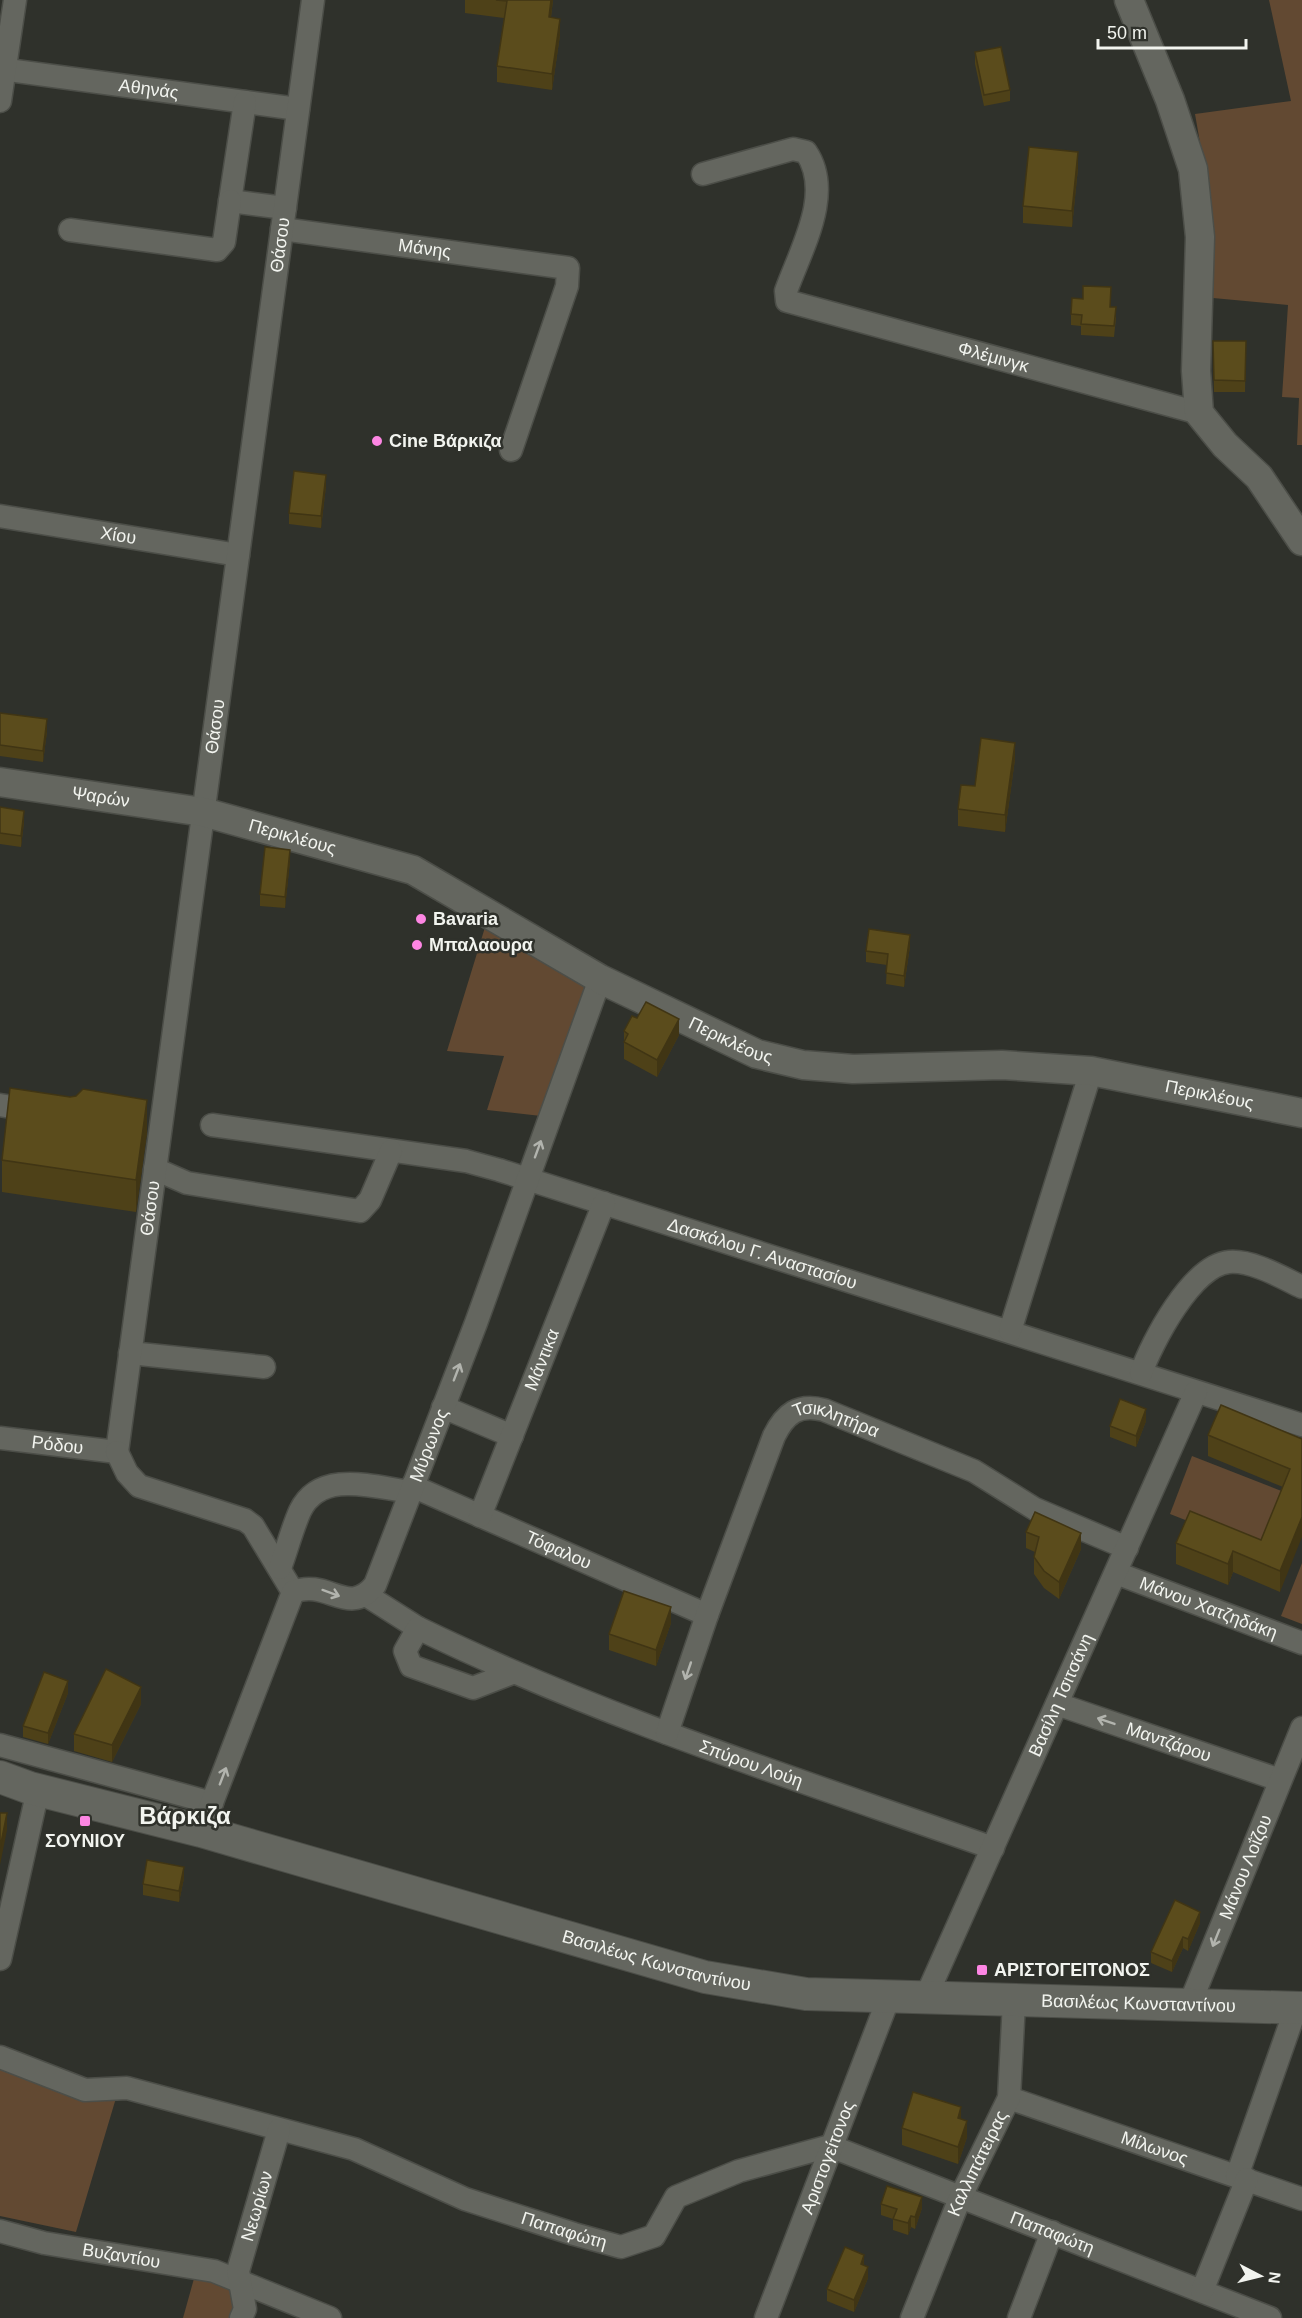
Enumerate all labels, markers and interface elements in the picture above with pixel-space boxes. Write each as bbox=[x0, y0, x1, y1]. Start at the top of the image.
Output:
scale bar bbox=[1098, 12, 1246, 50]
text: 50 m bbox=[1107, 23, 1147, 43]
street label: Αθηνάς bbox=[118, 75, 180, 103]
street label: Θάσου bbox=[266, 216, 294, 274]
street label: Μάνης bbox=[397, 235, 453, 262]
street label: Φλέμινγκ bbox=[956, 338, 1032, 377]
place label: Cine Βάρκιζα bbox=[389, 431, 502, 452]
marker: Cine Βάρκιζα bbox=[370, 434, 384, 448]
street label: Χίου bbox=[99, 523, 138, 548]
street label: Θάσου bbox=[201, 698, 229, 755]
street label: Ψαρών bbox=[71, 783, 131, 811]
street label: Περικλέους bbox=[246, 815, 339, 858]
place label: Bavaria bbox=[433, 909, 499, 929]
marker: Bavaria bbox=[414, 912, 428, 926]
place label: Μπαλαουρα bbox=[429, 935, 533, 955]
marker: Μπαλαουρα bbox=[410, 938, 424, 952]
street label: Περικλέους bbox=[686, 1013, 775, 1067]
street label: Περικλέους bbox=[1163, 1076, 1256, 1113]
one-way arrow bbox=[533, 1140, 544, 1159]
street label: Θάσου bbox=[136, 1179, 164, 1237]
street label: Δασκάλου Γ. Αναστασίου bbox=[665, 1214, 860, 1293]
street label: Μάντικα bbox=[521, 1326, 563, 1394]
one-way arrow bbox=[452, 1363, 463, 1382]
street label: Τσικλητήρα bbox=[790, 1398, 882, 1441]
street label: Μύρωνος bbox=[406, 1405, 452, 1485]
street label: Ρόδου bbox=[31, 1432, 85, 1458]
street label: Τόφαλου bbox=[523, 1527, 595, 1573]
street label: Μάνου Χατζηδάκη bbox=[1137, 1573, 1280, 1643]
one-way arrow bbox=[321, 1588, 340, 1599]
street label: Βασίλη Τσιτσάνη bbox=[1025, 1630, 1097, 1760]
one-way arrow bbox=[681, 1661, 692, 1680]
one-way arrow bbox=[1097, 1714, 1116, 1725]
street label: Μαντζάρου bbox=[1124, 1718, 1214, 1766]
street label: Σπύρου Λούη bbox=[697, 1736, 806, 1791]
one-way arrow bbox=[218, 1767, 229, 1786]
district label: Βάρκιζα bbox=[139, 1802, 231, 1829]
street label: Μάνου Λοΐζου bbox=[1215, 1812, 1276, 1922]
marker: ΣΟΥΝΙΟΥ bbox=[78, 1814, 92, 1828]
place label: ΣΟΥΝΙΟΥ bbox=[45, 1831, 125, 1851]
street label: Βασιλέως Κωνσταντίνου bbox=[560, 1926, 752, 1995]
one-way arrow bbox=[1210, 1928, 1221, 1947]
place label: ΑΡΙΣΤΟΓΕΙΤΟΝΟΣ bbox=[994, 1960, 1150, 1980]
marker: ΑΡΙΣΤΟΓΕΙΤΟΝΟΣ bbox=[975, 1963, 989, 1977]
street label: Βασιλέως Κωνσταντίνου bbox=[1041, 1991, 1236, 2016]
street label: Αριστογείτονος bbox=[797, 2098, 858, 2217]
street label: Καλλιπάτειρας bbox=[944, 2107, 1012, 2219]
street label: Μίλωνος bbox=[1118, 2127, 1191, 2169]
street label: Νεωρίων bbox=[237, 2169, 277, 2244]
street label: Παπαφώτη bbox=[1007, 2207, 1097, 2258]
street label: Παπαφώτη bbox=[519, 2208, 609, 2253]
street label: Βυζαντίου bbox=[81, 2239, 162, 2272]
north arrow bbox=[1230, 2246, 1290, 2306]
text: N bbox=[1265, 2271, 1284, 2285]

